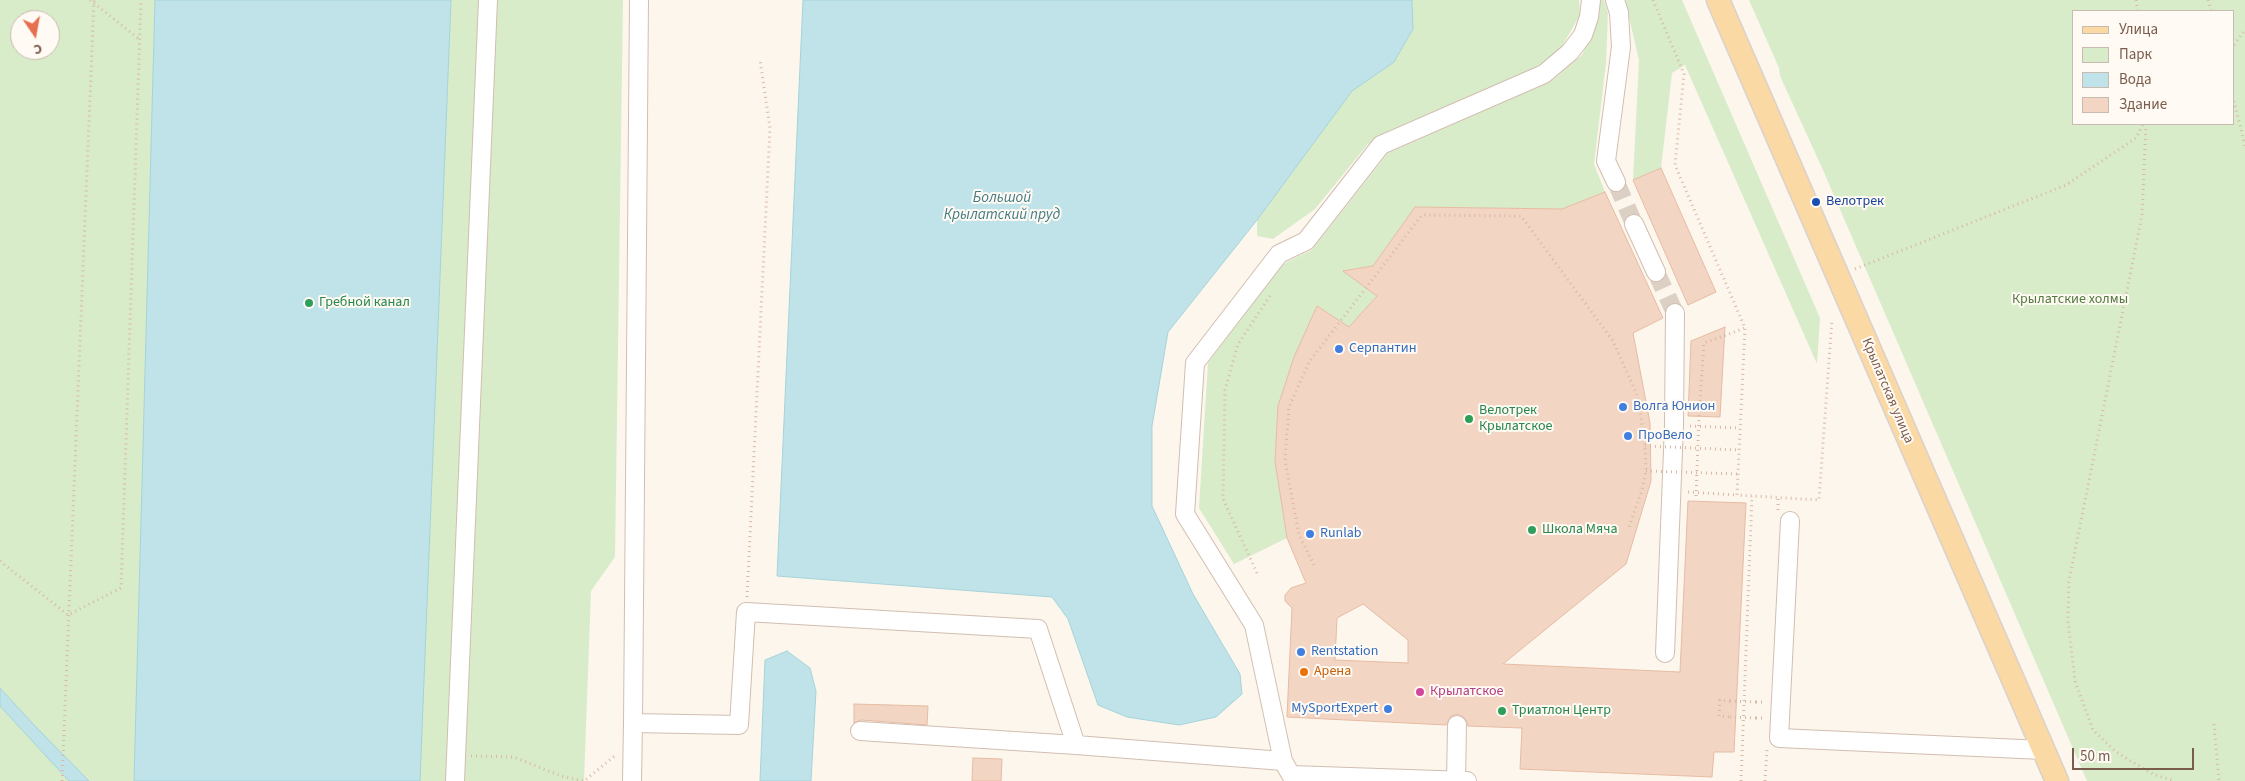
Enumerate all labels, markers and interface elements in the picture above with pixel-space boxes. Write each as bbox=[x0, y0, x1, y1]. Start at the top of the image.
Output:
north arrow bbox=[10, 10, 60, 60]
legend bbox=[2072, 10, 2235, 125]
text: Улица bbox=[2119, 19, 2158, 40]
text: С bbox=[32, 38, 44, 59]
text: Парк bbox=[2119, 44, 2152, 65]
text: Вода bbox=[2119, 69, 2152, 90]
text: Здание bbox=[2119, 94, 2167, 115]
water label: Большой Крылатский пруд bbox=[944, 190, 1060, 225]
place label: Велотрек bbox=[1826, 194, 1884, 210]
marker: Велотрек bbox=[1810, 196, 1822, 208]
park label: Крылатские холмы bbox=[2012, 292, 2128, 308]
place label: Гребной канал bbox=[319, 295, 410, 311]
marker: Гребной канал bbox=[303, 297, 315, 309]
street label: Крылатская улица bbox=[1857, 336, 1917, 446]
place label: Серпантин bbox=[1349, 341, 1417, 357]
marker: Серпантин bbox=[1333, 343, 1345, 355]
place label: Волга Юнион bbox=[1633, 399, 1715, 415]
marker: Волга Юнион bbox=[1617, 401, 1629, 413]
place label: Велотрек Крылатское bbox=[1479, 403, 1552, 436]
marker: Велотрек Крылатское bbox=[1463, 413, 1475, 425]
place label: ПроВело bbox=[1638, 428, 1693, 444]
marker: ПроВело bbox=[1622, 430, 1634, 442]
place label: Школа Мяча bbox=[1542, 522, 1617, 538]
marker: Школа Мяча bbox=[1526, 524, 1538, 536]
place label: Runlab bbox=[1320, 526, 1362, 542]
marker: Runlab bbox=[1304, 528, 1316, 540]
place label: Rentstation bbox=[1311, 644, 1378, 660]
marker: Rentstation bbox=[1295, 646, 1307, 658]
place label: Арена bbox=[1314, 664, 1351, 680]
marker: Арена bbox=[1298, 666, 1310, 678]
place label: Крылатское bbox=[1430, 684, 1503, 700]
marker: Крылатское bbox=[1414, 686, 1426, 698]
place label: MySportExpert bbox=[1291, 701, 1378, 717]
marker: MySportExpert bbox=[1382, 703, 1394, 715]
place label: Триатлон Центр bbox=[1512, 703, 1611, 719]
marker: Триатлон Центр bbox=[1496, 705, 1508, 717]
scale bar bbox=[2075, 738, 2198, 770]
text: 50 m bbox=[2080, 746, 2110, 767]

